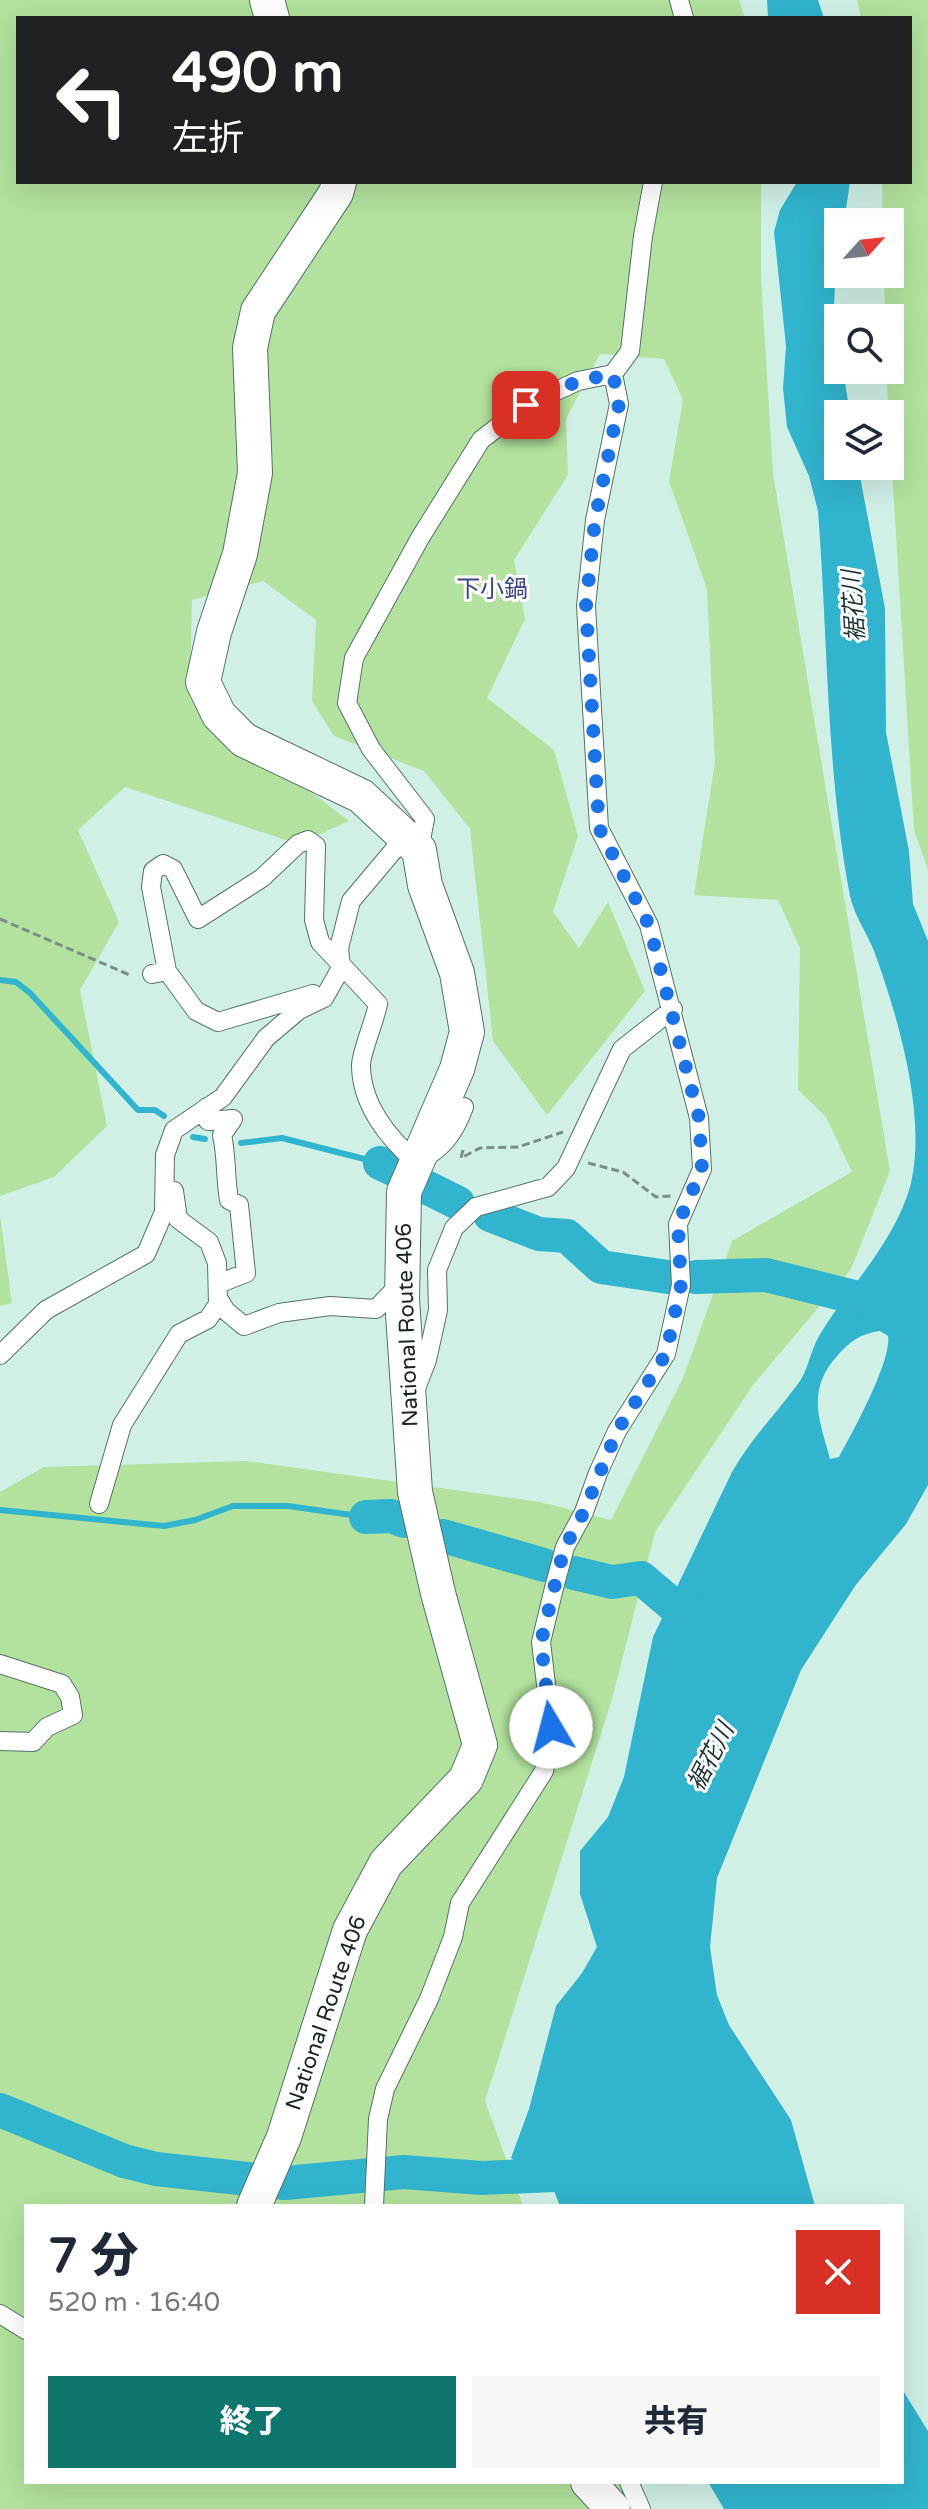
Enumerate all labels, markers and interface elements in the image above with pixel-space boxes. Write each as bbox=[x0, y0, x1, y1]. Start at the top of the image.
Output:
text: 490 m bbox=[172, 40, 343, 107]
icon: left bbox=[40, 48, 144, 152]
text: 左折 bbox=[172, 117, 244, 160]
north arrow bbox=[824, 208, 904, 288]
map controls bbox=[824, 208, 904, 480]
button: search bbox=[824, 304, 904, 384]
pin bbox=[492, 371, 560, 439]
icon: arrive bbox=[504, 383, 548, 427]
button: layers bbox=[824, 400, 904, 480]
water label: 裾花川 bbox=[837, 566, 871, 643]
district label: 下小鍋 bbox=[456, 575, 528, 604]
street label: National Route 406 bbox=[390, 1222, 424, 1428]
position arrow bbox=[509, 1685, 593, 1769]
water label: 裾花川 bbox=[682, 1716, 742, 1796]
street label: National Route 406 bbox=[280, 1912, 372, 2114]
text: 7 分 bbox=[48, 2228, 139, 2286]
button: close bbox=[796, 2230, 880, 2314]
text: 520 m · 16:40 bbox=[48, 2287, 220, 2318]
button: 終了 bbox=[48, 2376, 456, 2468]
button: 共有 bbox=[472, 2376, 880, 2468]

